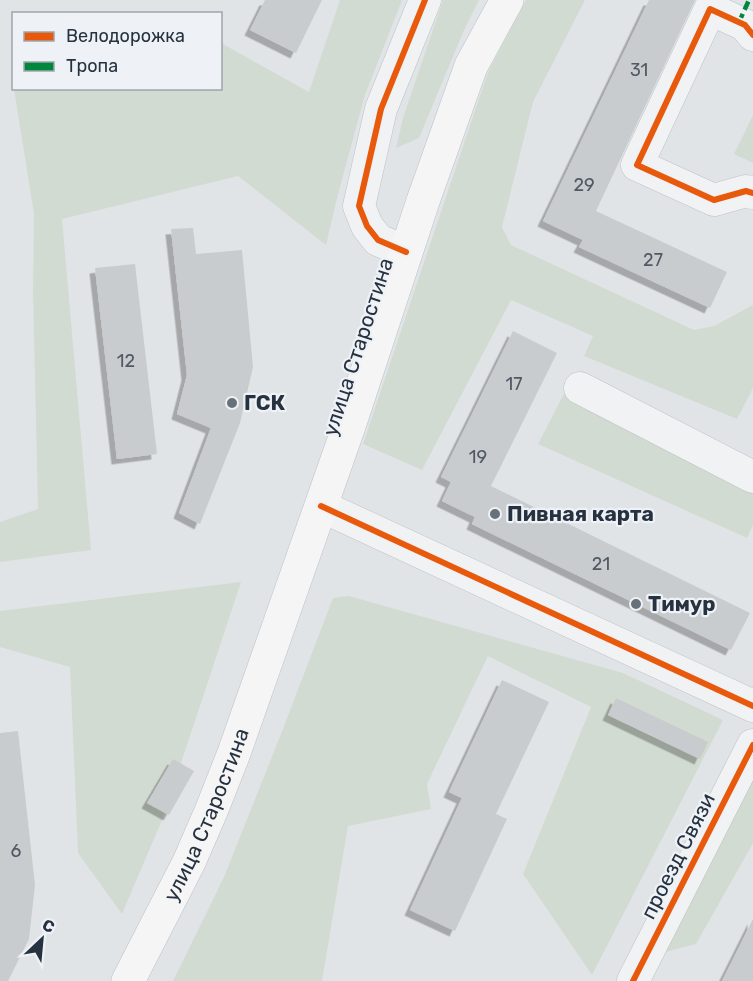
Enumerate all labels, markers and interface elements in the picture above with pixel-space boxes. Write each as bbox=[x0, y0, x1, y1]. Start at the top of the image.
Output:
legend bbox=[12, 12, 222, 90]
text: Велодорожка bbox=[66, 25, 185, 47]
text: Тропа bbox=[66, 55, 118, 77]
house number: 31 bbox=[630, 59, 648, 81]
house number: 29 bbox=[573, 174, 595, 196]
house number: 27 bbox=[643, 249, 663, 271]
street label: улица Старостина bbox=[317, 255, 398, 439]
house number: 12 bbox=[117, 350, 135, 372]
house number: 17 bbox=[506, 373, 522, 395]
place label: ГСК bbox=[244, 390, 285, 415]
marker: ГСК bbox=[225, 396, 239, 410]
house number: 19 bbox=[469, 446, 487, 468]
place label: Пивная карта bbox=[507, 501, 654, 526]
marker: Пивная карта bbox=[488, 507, 502, 521]
house number: 21 bbox=[592, 553, 610, 575]
place label: Тимур bbox=[648, 591, 716, 616]
marker: Тимур bbox=[629, 597, 643, 611]
street label: улица Старостина bbox=[158, 725, 254, 906]
street label: проезд Связи bbox=[635, 789, 720, 923]
house number: 6 bbox=[11, 840, 22, 862]
north arrow bbox=[12, 909, 72, 969]
text: С bbox=[39, 915, 58, 937]

